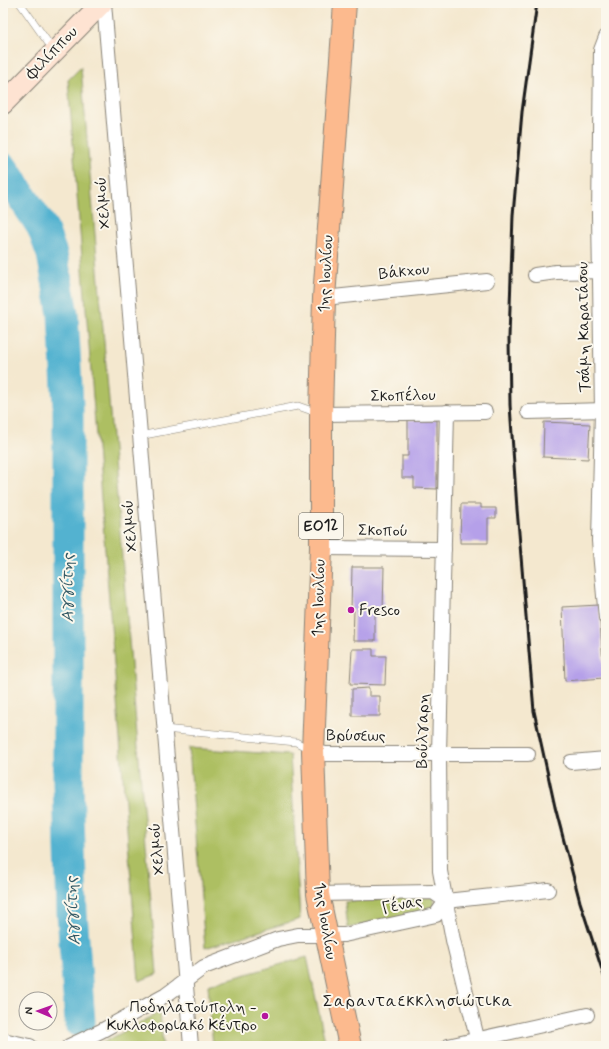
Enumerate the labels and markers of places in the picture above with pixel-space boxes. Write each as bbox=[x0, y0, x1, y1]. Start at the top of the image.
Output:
place label: Fresco bbox=[359, 600, 400, 621]
marker: Fresco bbox=[346, 605, 356, 615]
place label: Ποδηλατούπολη - Κυκλοφοριακό Κέντρο bbox=[107, 997, 257, 1036]
marker: Ποδηλατούπολη - Κυκλοφοριακό Κέντρο bbox=[260, 1011, 270, 1021]

